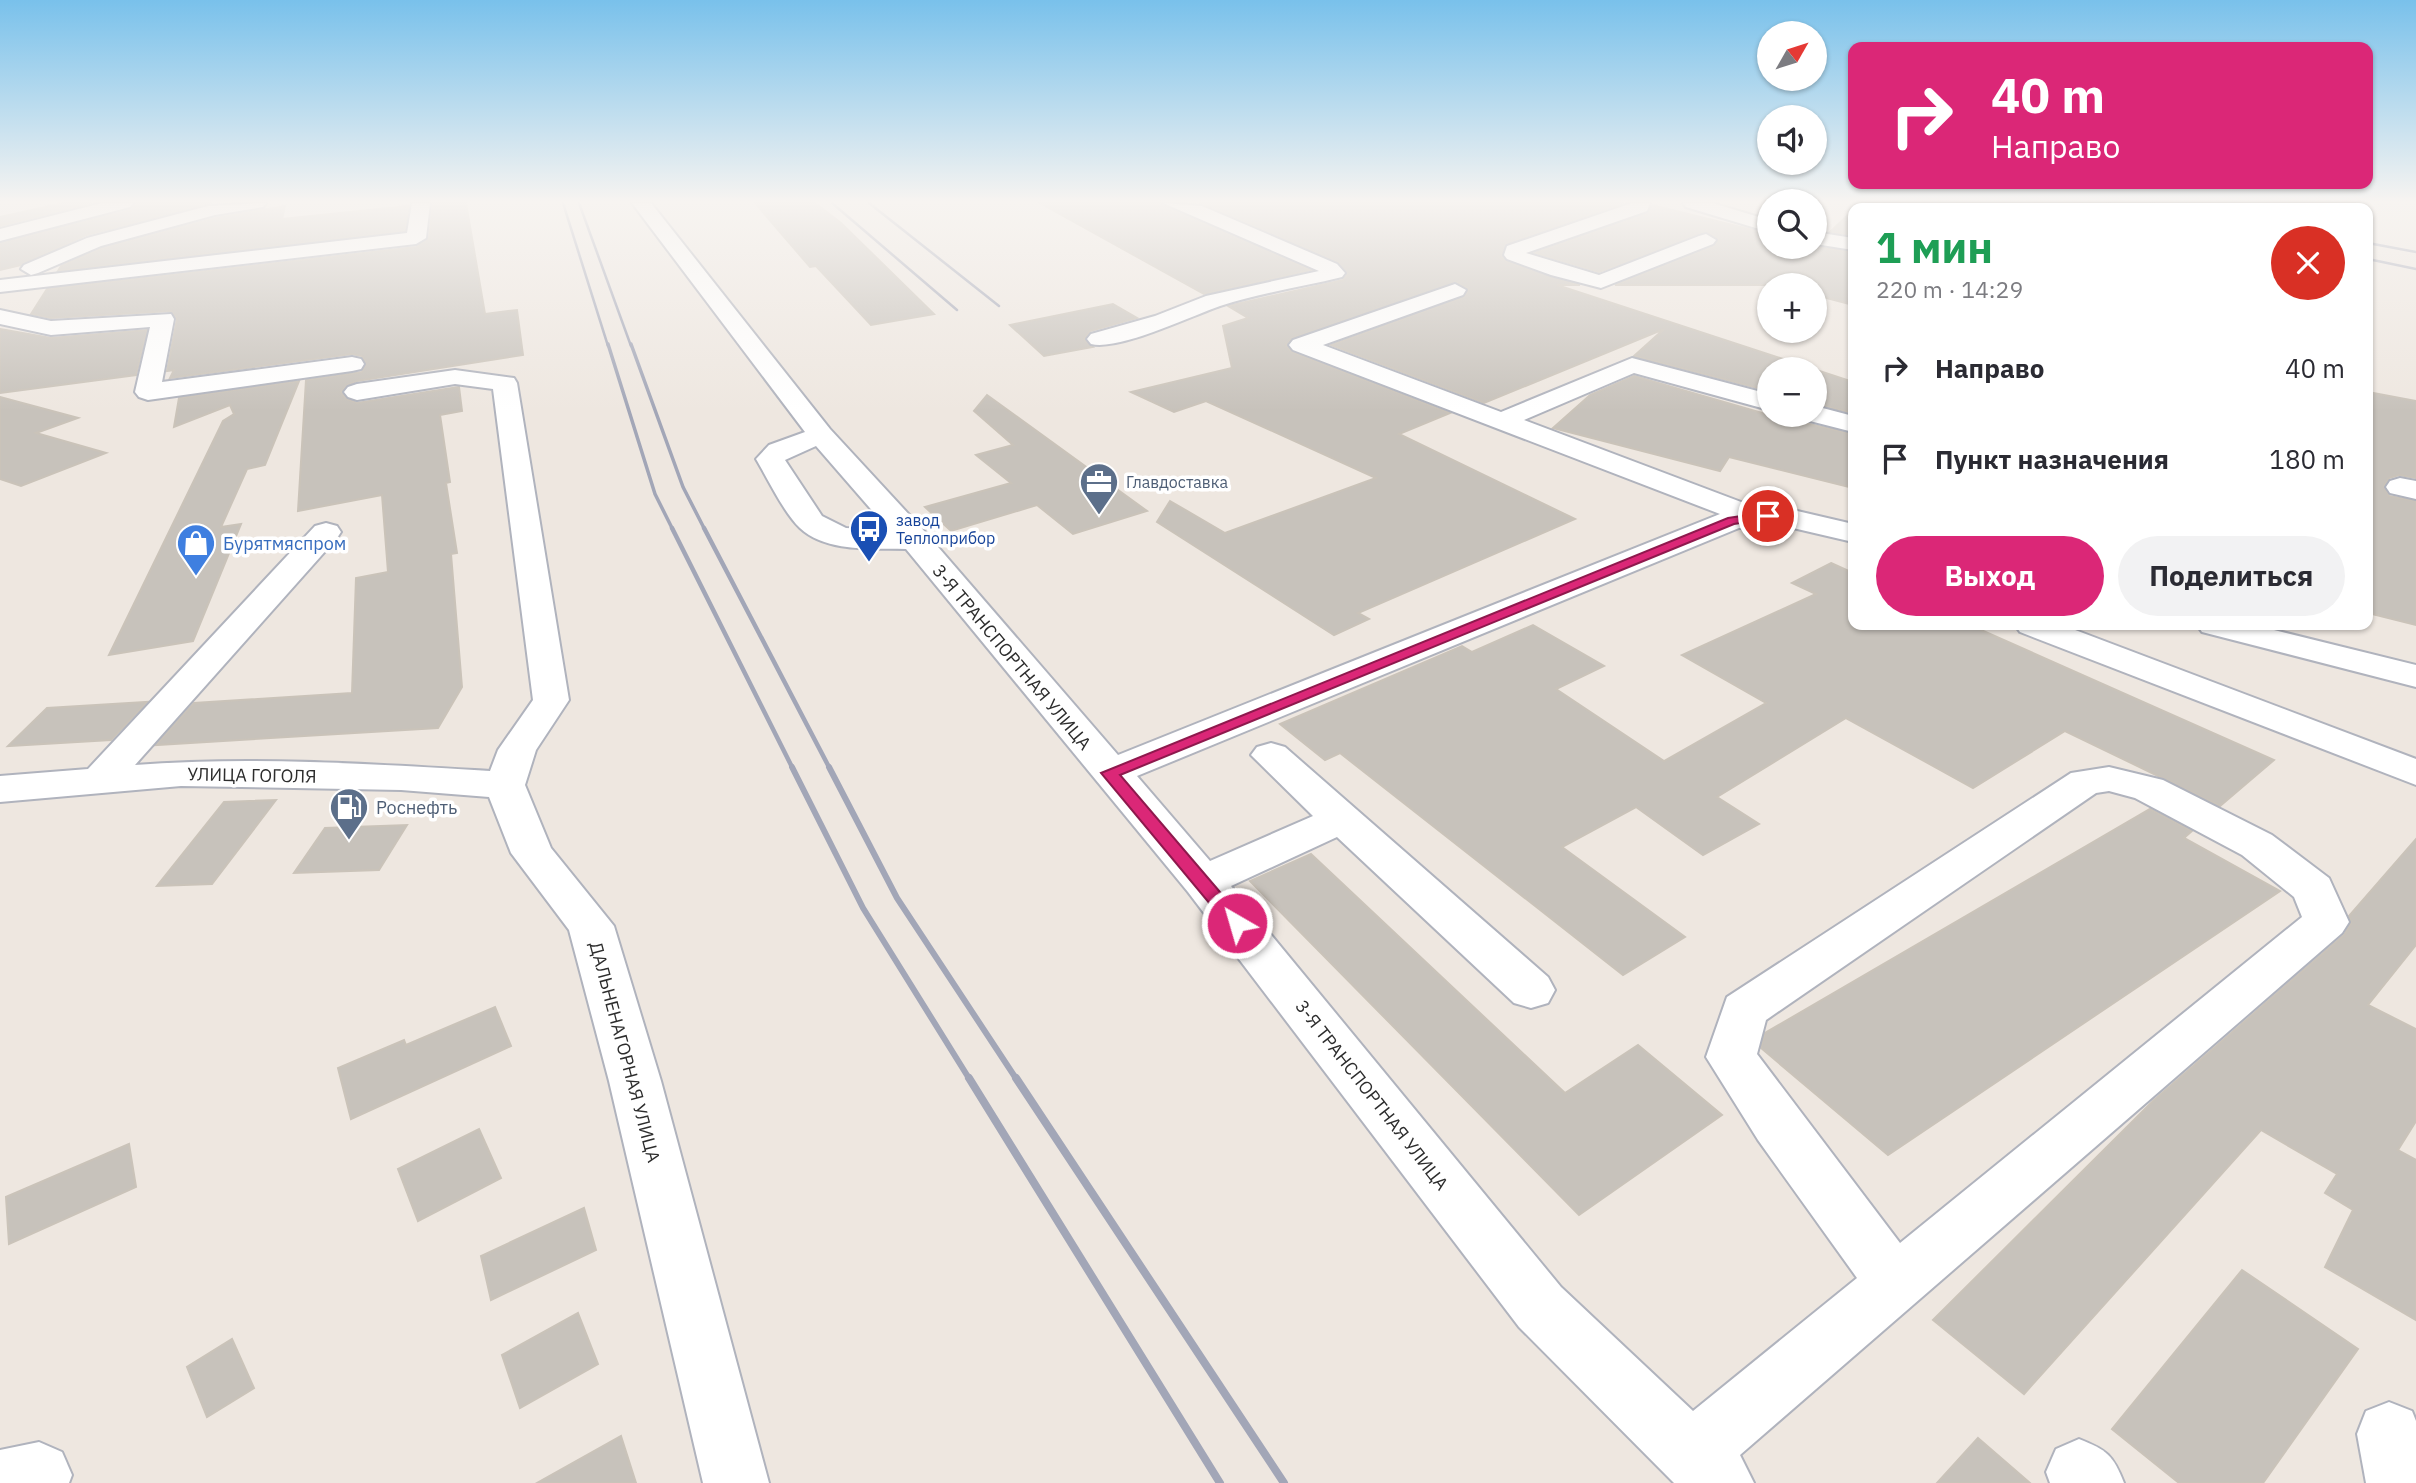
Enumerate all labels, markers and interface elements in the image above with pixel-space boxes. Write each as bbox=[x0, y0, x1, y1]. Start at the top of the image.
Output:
north arrow bbox=[1757, 21, 1827, 91]
map controls bbox=[1757, 21, 1827, 427]
text: 40 m bbox=[1991, 63, 2105, 126]
icon: right bbox=[1876, 70, 1967, 161]
button: sound bbox=[1757, 105, 1827, 175]
text: Направо bbox=[1991, 125, 2120, 167]
button: search bbox=[1757, 189, 1827, 259]
text: 1 мин bbox=[1876, 220, 1993, 275]
button: close bbox=[2271, 226, 2345, 300]
button: + bbox=[1757, 273, 1827, 343]
text: 220 m · 14:29 bbox=[1876, 274, 2023, 304]
icon: right bbox=[1876, 349, 1914, 387]
text: Направо bbox=[1935, 351, 2044, 385]
text: 40 m bbox=[2285, 351, 2345, 385]
button: − bbox=[1757, 357, 1827, 427]
icon: arrive bbox=[1876, 440, 1914, 478]
text: Пункт назначения bbox=[1935, 442, 2169, 476]
text: 180 m bbox=[2269, 442, 2345, 476]
office icon: Главдоставка bbox=[1078, 461, 1120, 516]
place label: Главдоставка bbox=[1126, 472, 1228, 492]
pin bbox=[1738, 486, 1798, 546]
icon: arrive bbox=[1749, 497, 1787, 535]
bus stop icon: завод Теплоприбор bbox=[848, 508, 890, 563]
place label: завод Теплоприбор bbox=[896, 510, 995, 548]
shop icon: Бурятмяспром bbox=[175, 522, 217, 577]
place label: Бурятмяспром bbox=[223, 532, 346, 555]
button: Выход bbox=[1876, 536, 2104, 616]
button: Поделиться bbox=[2118, 536, 2345, 616]
street label: 3-Я ТРАНСПОРТНАЯ УЛИЦА bbox=[928, 560, 1097, 755]
street label: УЛИЦА ГОГОЛЯ bbox=[187, 762, 317, 788]
fuel station icon: Роснефть bbox=[328, 786, 370, 841]
place label: Роснефть bbox=[376, 796, 457, 819]
position arrow bbox=[1200, 886, 1274, 960]
street label: ДАЛЬНЕНАГОРНАЯ УЛИЦА bbox=[584, 939, 666, 1165]
street label: 3-Я ТРАНСПОРТНАЯ УЛИЦА bbox=[1291, 995, 1454, 1195]

